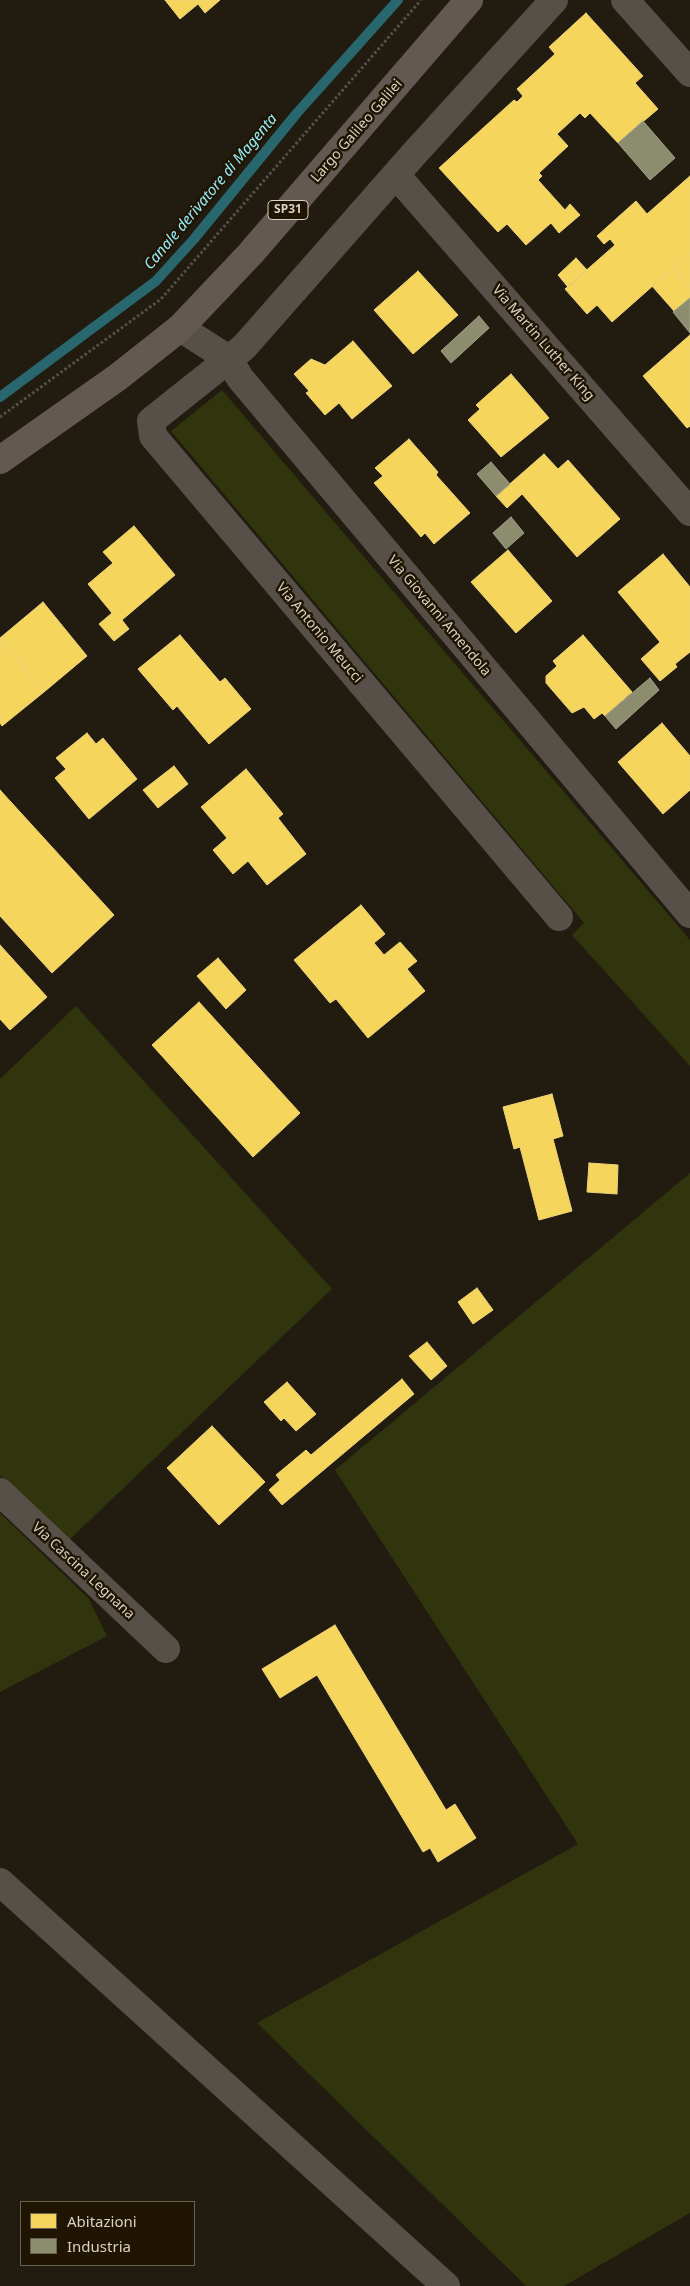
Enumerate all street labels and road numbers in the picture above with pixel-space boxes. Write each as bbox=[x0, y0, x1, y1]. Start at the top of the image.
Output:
street label: Largo Galileo Galilei bbox=[308, 76, 406, 186]
road number: SP31 bbox=[268, 200, 308, 220]
street label: Via Martin Luther King bbox=[488, 282, 598, 404]
street label: Via Giovanni Amendola bbox=[384, 552, 494, 680]
street label: Via Antonio Meucci bbox=[272, 580, 366, 686]
street label: Via Cascina Legnana bbox=[28, 1519, 138, 1623]

